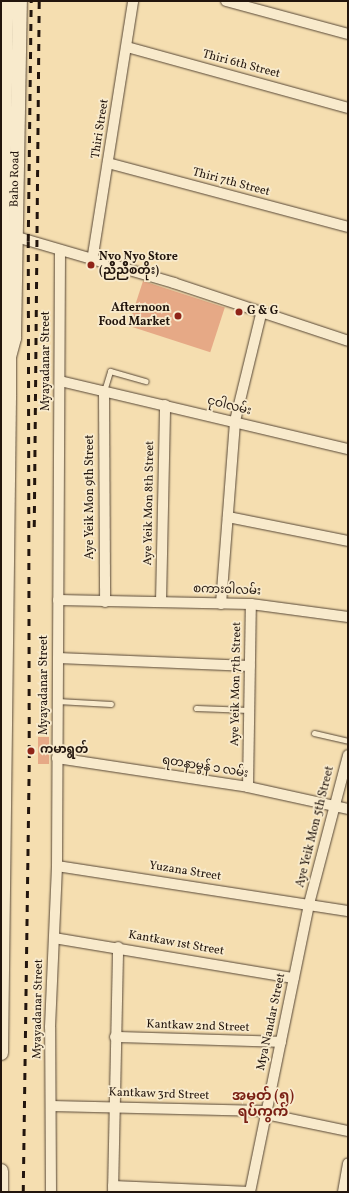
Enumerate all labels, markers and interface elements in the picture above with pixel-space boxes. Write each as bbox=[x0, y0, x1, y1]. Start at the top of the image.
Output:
street label: Thiri 6th Street bbox=[201, 48, 281, 82]
street label: Thiri Street bbox=[89, 98, 113, 160]
street label: Baho Road bbox=[8, 151, 24, 207]
street label: Thiri 7th Street bbox=[191, 166, 271, 200]
place label: Nyo Nyo Store (ညိဳညိဳစတိုး) bbox=[99, 251, 178, 279]
marker: Nyo Nyo Store (ညိဳညိဳစတိုး) bbox=[86, 260, 96, 270]
place label: Afternoon Food Market bbox=[99, 302, 170, 330]
place label: G & G bbox=[247, 305, 278, 319]
marker: G & G bbox=[234, 307, 244, 317]
street label: Myayadanar Street bbox=[40, 311, 54, 411]
marker: Afternoon Food Market bbox=[173, 311, 183, 321]
street label: ငုဝါလမ်း bbox=[205, 395, 253, 419]
street label: Aye Yeik Mon 9th Street bbox=[84, 434, 98, 560]
street label: Aye Yeik Mon 8th Street bbox=[142, 440, 158, 566]
street label: စကား၀ါလမ်း bbox=[193, 583, 261, 599]
street label: Aye Yeik Mon 7th Street bbox=[229, 621, 245, 747]
street label: Myayadanar Street bbox=[38, 635, 52, 735]
place label: ကမာရွတ် bbox=[40, 744, 88, 758]
marker: ကမာရွတ် bbox=[25, 745, 37, 757]
street label: ရတနာမွန် ၁ လမ်း bbox=[161, 754, 249, 782]
street label: Aye Yeik Mon 5th Street bbox=[294, 765, 338, 889]
street label: Yuzana Street bbox=[148, 859, 222, 885]
street label: Kantkaw 1st Street bbox=[127, 928, 225, 960]
street label: Myayadanar Street bbox=[31, 959, 47, 1059]
street label: Mya Nandar Street bbox=[255, 972, 289, 1072]
street label: Kantkaw 2nd Street bbox=[146, 1018, 250, 1036]
street label: Kantkaw 3rd Street bbox=[108, 1086, 210, 1104]
district label: အမှတ် (၅) ရပ်ကွက် bbox=[232, 1089, 294, 1122]

